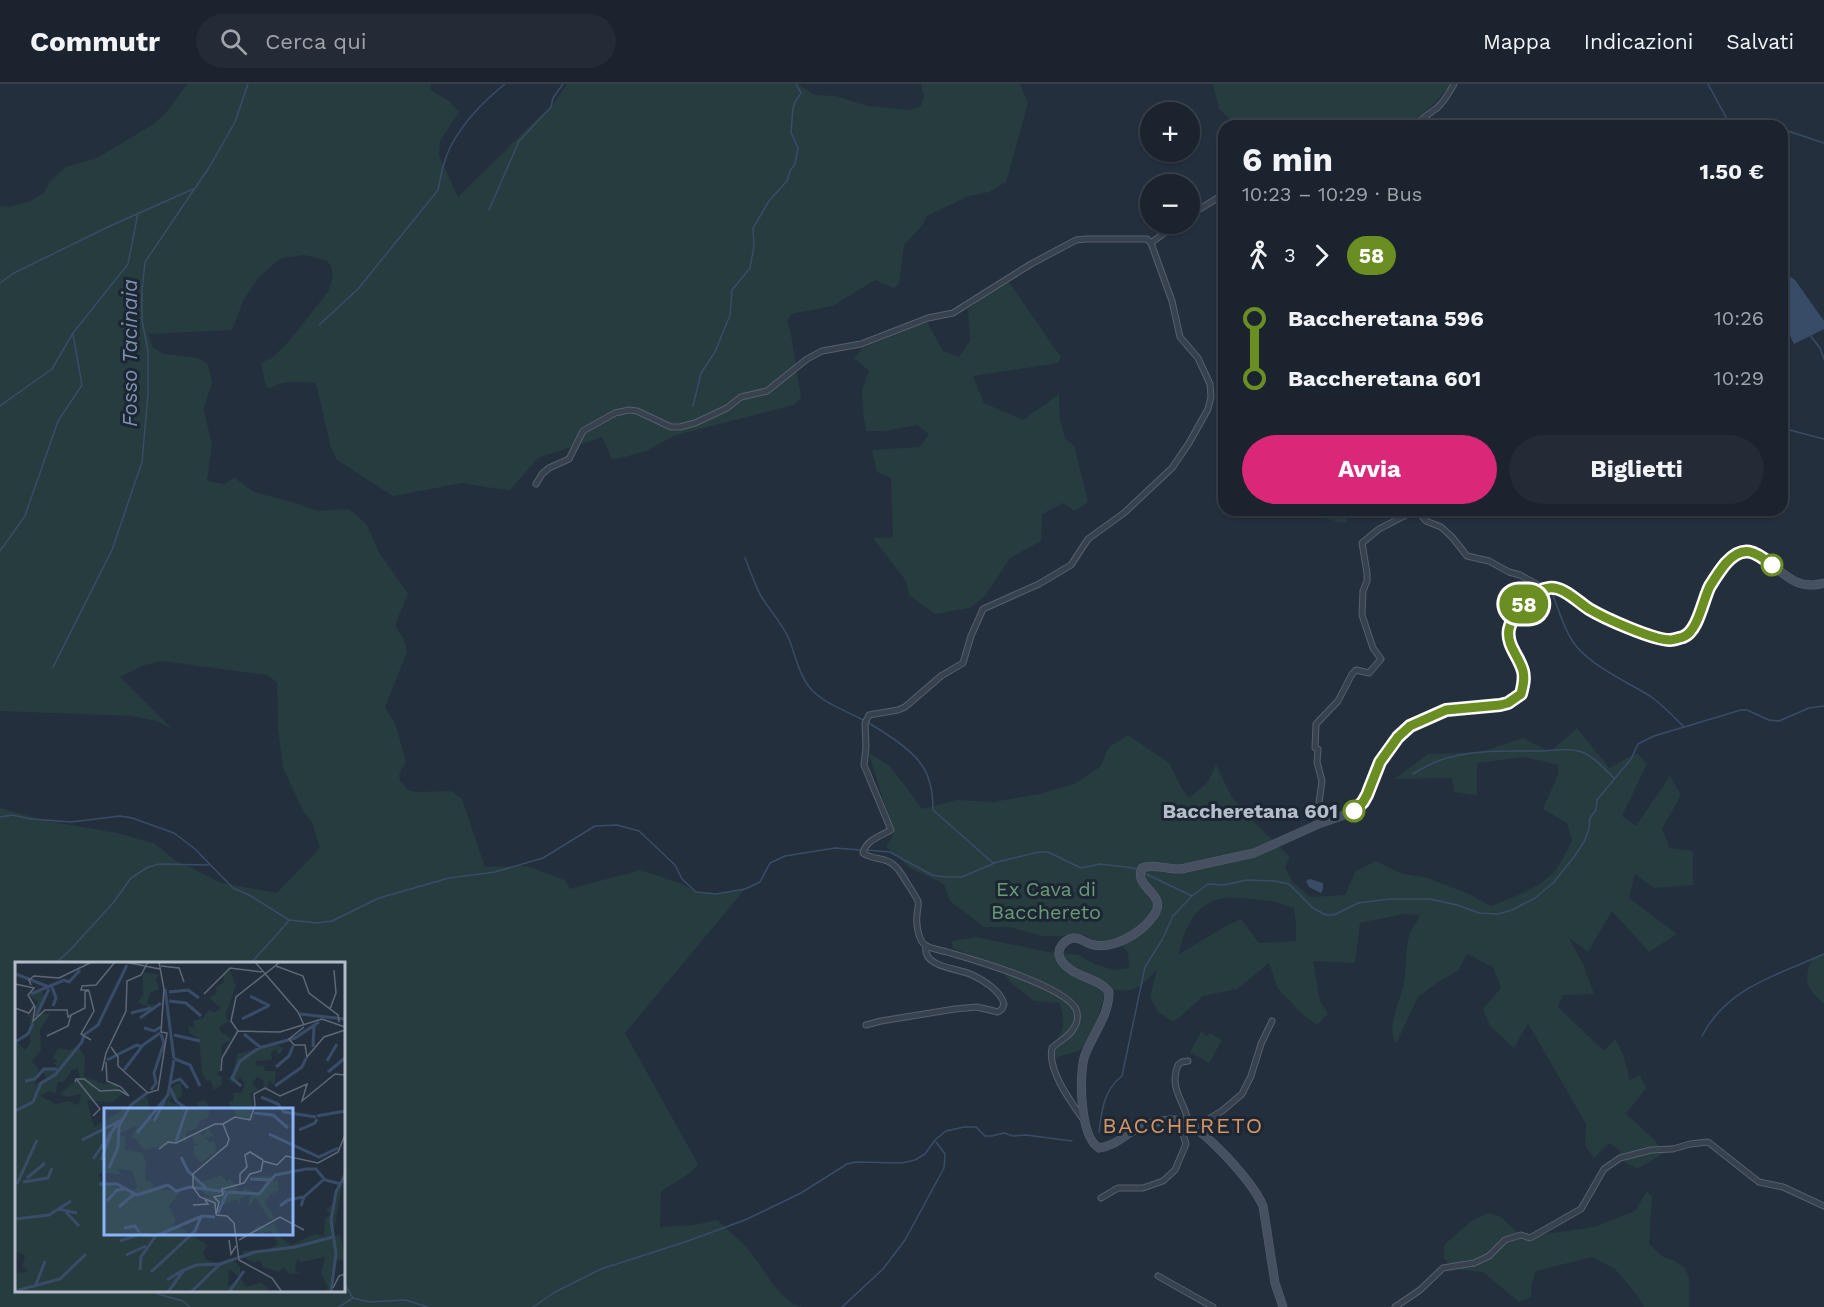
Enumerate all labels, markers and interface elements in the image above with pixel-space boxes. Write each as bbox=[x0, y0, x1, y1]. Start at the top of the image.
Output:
search box bbox=[196, 14, 616, 68]
text: Commutr bbox=[30, 25, 160, 58]
icon: search bbox=[217, 25, 250, 58]
text: Cerca qui bbox=[265, 29, 367, 54]
text: Mappa bbox=[1483, 29, 1551, 54]
text: Indicazioni bbox=[1584, 29, 1693, 54]
text: Salvati bbox=[1726, 29, 1794, 54]
map controls bbox=[1140, 102, 1200, 234]
button: + bbox=[1140, 102, 1200, 162]
text: 6 min bbox=[1242, 140, 1333, 179]
text: 1.50 € bbox=[1699, 159, 1764, 184]
button: − bbox=[1140, 174, 1200, 234]
text: 10:23 – 10:29 · Bus bbox=[1242, 182, 1422, 206]
icon: walk bbox=[1242, 239, 1275, 272]
icon: forward bbox=[1305, 239, 1338, 272]
text: 3 bbox=[1284, 243, 1296, 267]
text: 58 bbox=[1359, 243, 1384, 268]
water label: Fosso Tacinaia bbox=[117, 279, 142, 427]
text: Baccheretana 596 bbox=[1288, 306, 1484, 331]
text: 10:26 bbox=[1714, 306, 1764, 330]
text: Baccheretana 601 bbox=[1288, 366, 1481, 391]
text: 10:29 bbox=[1714, 366, 1764, 390]
button: Avvia bbox=[1242, 435, 1497, 504]
button: Biglietti bbox=[1509, 435, 1764, 504]
unlabelled marker bbox=[1761, 554, 1783, 576]
line badge: 58 bbox=[1497, 584, 1551, 624]
text: 58 bbox=[1511, 592, 1537, 617]
place label: Baccheretana 601 bbox=[1162, 799, 1338, 823]
marker: Baccheretana 601 bbox=[1343, 800, 1365, 822]
park label: Ex Cava di Bacchereto bbox=[991, 877, 1101, 924]
inset map bbox=[15, 962, 345, 1292]
district label: BACCHERETO bbox=[1102, 1113, 1264, 1138]

